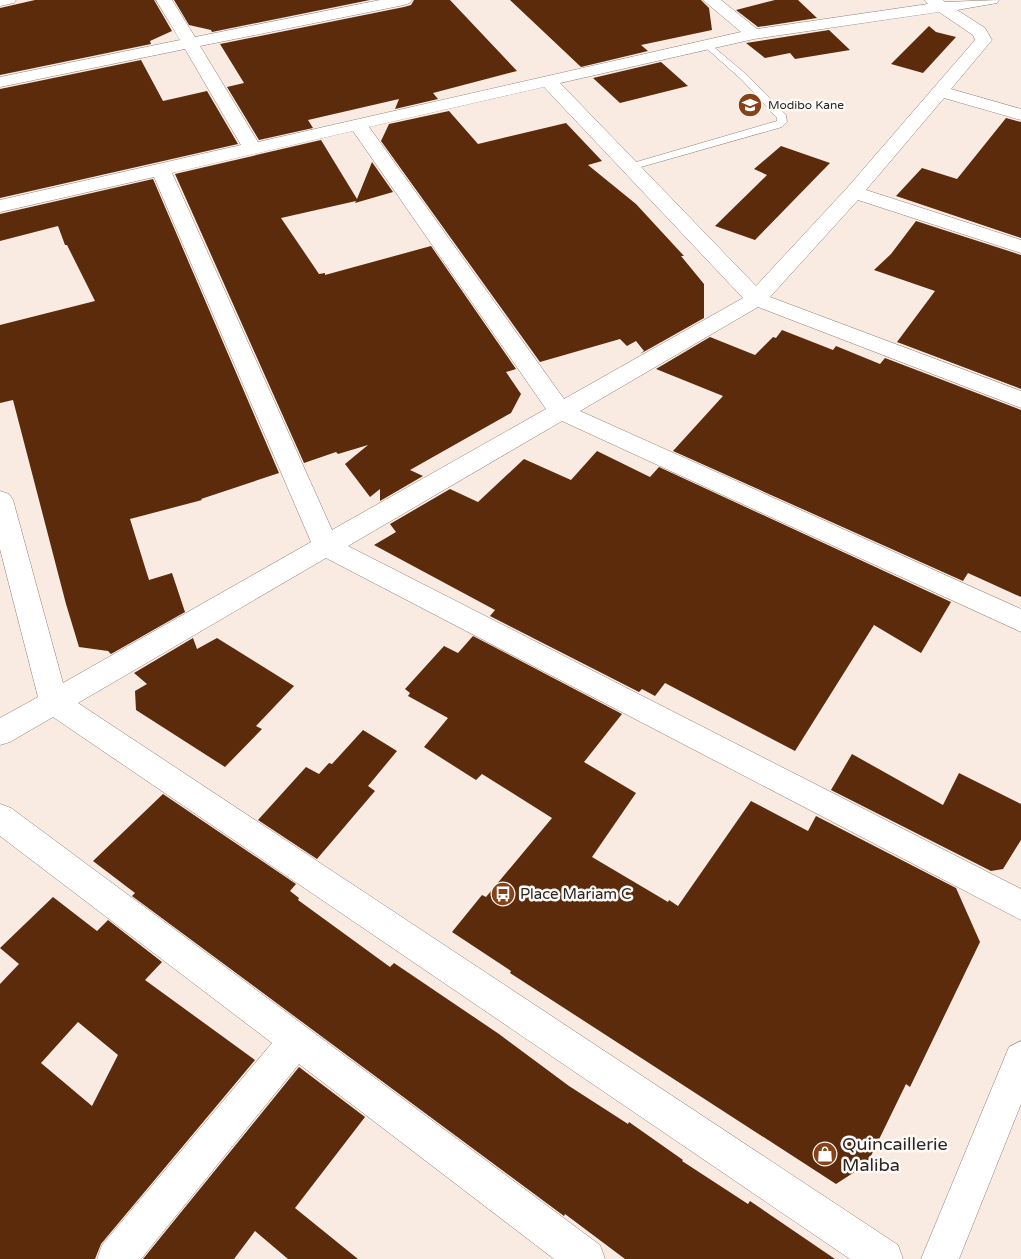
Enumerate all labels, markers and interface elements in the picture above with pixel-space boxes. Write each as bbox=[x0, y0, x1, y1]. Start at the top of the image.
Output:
school or university icon: Modibo Kane bbox=[737, 92, 763, 118]
place label: Modibo Kane bbox=[768, 98, 844, 112]
bus stop icon: Place Mariam C bbox=[490, 881, 516, 907]
place label: Place Mariam C bbox=[520, 885, 631, 903]
place label: Quincaillerie Maliba bbox=[842, 1133, 948, 1176]
shop icon: Quincaillerie Maliba bbox=[812, 1141, 838, 1167]

